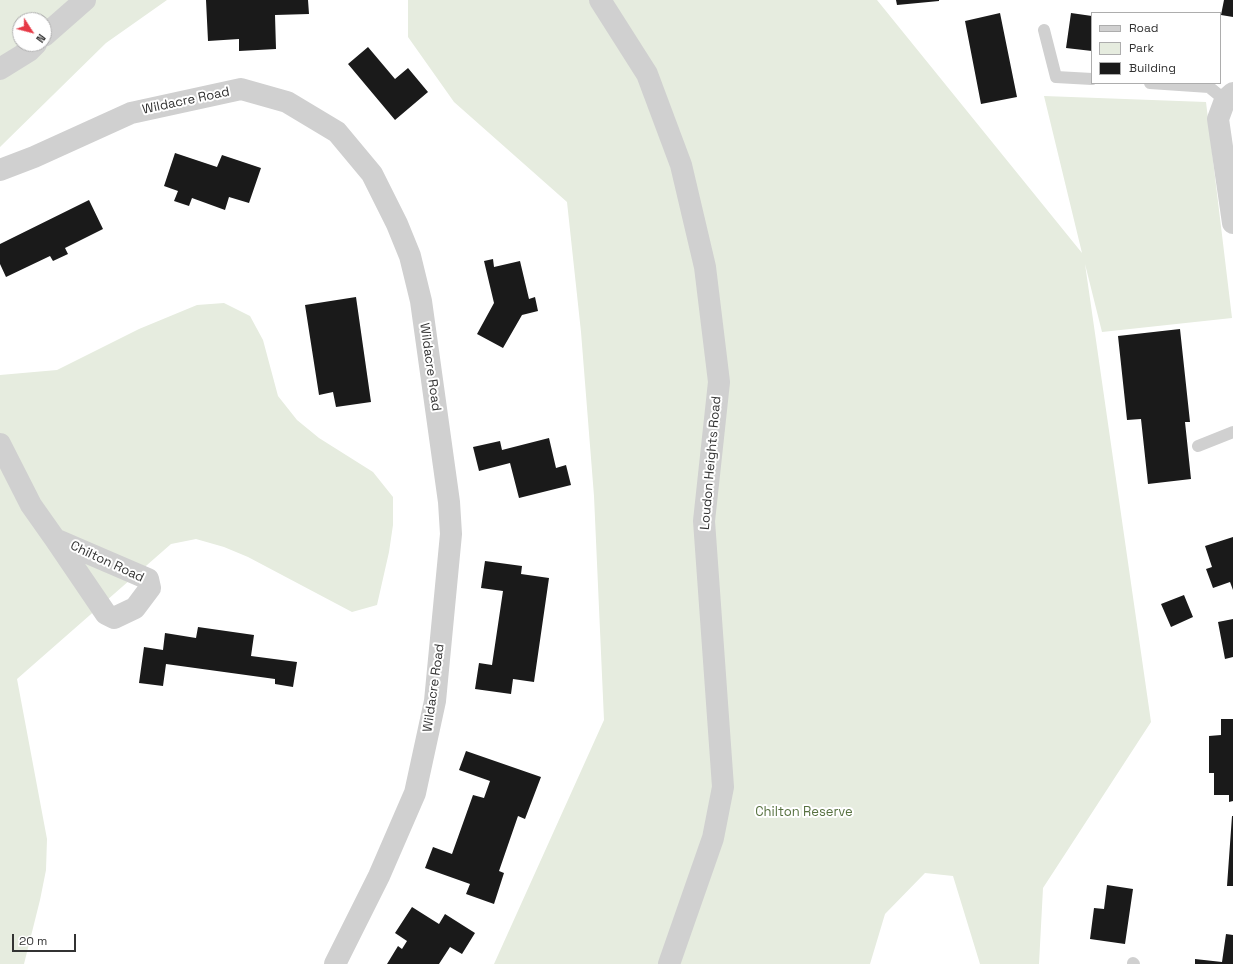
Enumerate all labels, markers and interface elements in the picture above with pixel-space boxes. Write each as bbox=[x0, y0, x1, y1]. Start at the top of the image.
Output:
north arrow bbox=[12, 12, 52, 52]
legend bbox=[1091, 12, 1221, 84]
text: Road bbox=[1129, 20, 1158, 36]
text: N bbox=[33, 31, 49, 46]
text: Park bbox=[1129, 40, 1154, 56]
text: Building bbox=[1129, 60, 1176, 76]
street label: Wildacre Road bbox=[141, 84, 231, 118]
street label: Wildacre Road bbox=[416, 322, 444, 412]
street label: Loudon Heights Road bbox=[697, 395, 725, 531]
street label: Chilton Road bbox=[68, 538, 146, 586]
street label: Wildacre Road bbox=[420, 643, 448, 733]
park label: Chilton Reserve bbox=[755, 804, 853, 820]
scale bar bbox=[14, 926, 78, 952]
text: 20 m bbox=[19, 933, 47, 949]

